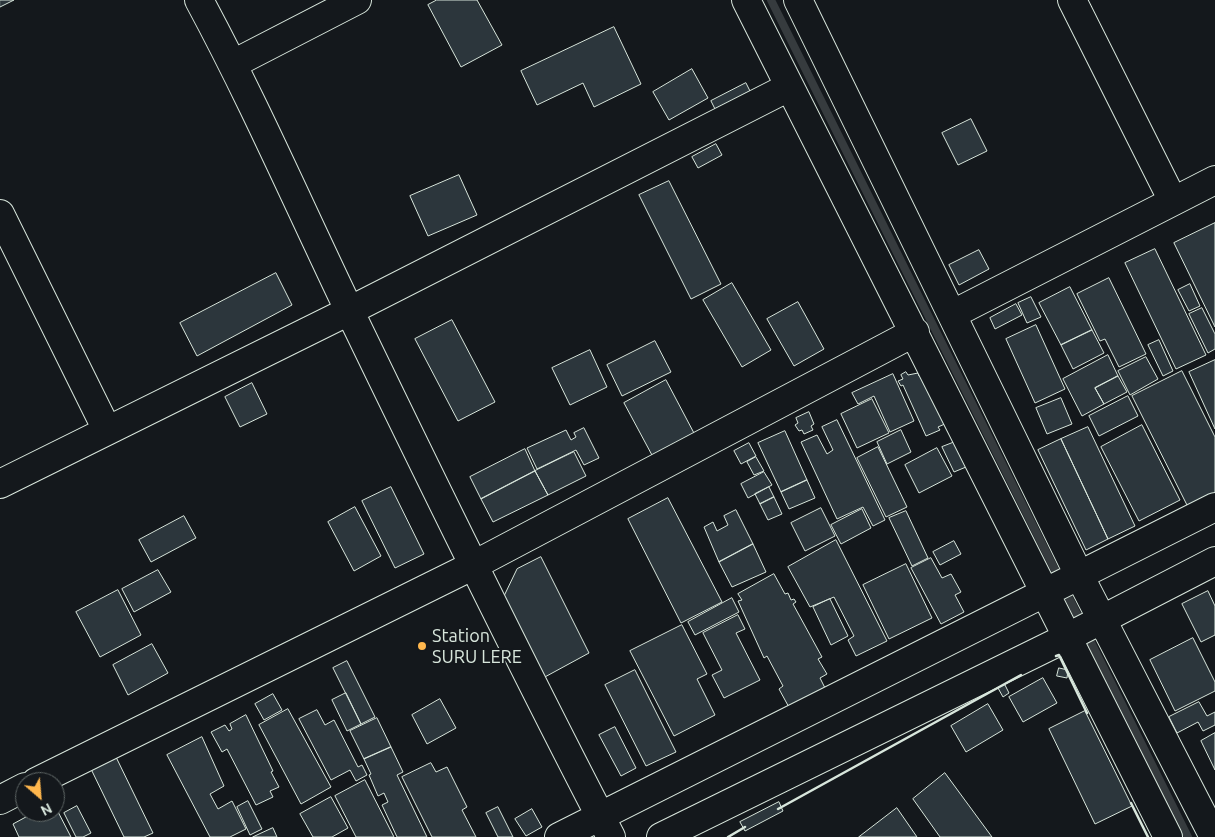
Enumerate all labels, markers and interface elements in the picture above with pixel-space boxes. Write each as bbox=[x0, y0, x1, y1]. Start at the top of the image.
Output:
place label: Station SURU LERE bbox=[432, 625, 522, 668]
marker: Station SURU LERE bbox=[416, 640, 428, 652]
north arrow bbox=[15, 772, 65, 822]
text: N bbox=[38, 800, 55, 819]

